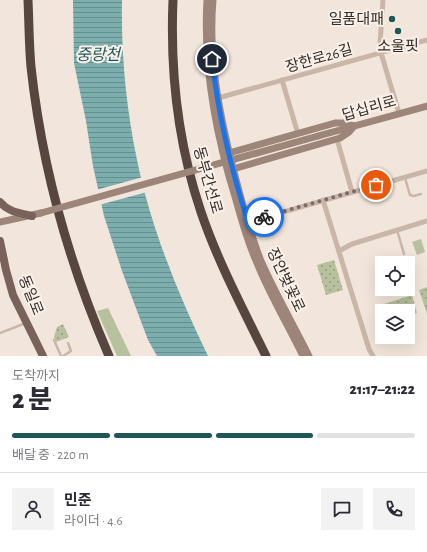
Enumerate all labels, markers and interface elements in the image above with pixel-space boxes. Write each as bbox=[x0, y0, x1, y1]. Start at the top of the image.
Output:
place label: 일품대패 bbox=[329, 11, 384, 27]
marker: 일품대패 bbox=[387, 14, 397, 24]
marker: 소울핏 bbox=[393, 26, 403, 36]
place label: 소울핏 bbox=[377, 38, 419, 54]
street label: 장한로26길 bbox=[284, 41, 354, 75]
pin bbox=[195, 42, 229, 76]
water label: 중랑천 bbox=[76, 46, 122, 63]
icon: home bbox=[201, 48, 223, 70]
street label: 답십리로 bbox=[340, 93, 398, 123]
street label: 동부간선로 bbox=[191, 145, 225, 215]
pin bbox=[359, 168, 393, 202]
icon: bag bbox=[365, 174, 387, 196]
courier bbox=[244, 197, 284, 237]
icon: bike bbox=[253, 206, 275, 228]
street label: 장안벚꽃로 bbox=[264, 245, 308, 315]
map controls bbox=[375, 256, 415, 344]
button: locate bbox=[375, 256, 415, 296]
street label: 동일로 bbox=[16, 273, 46, 317]
button: layers bbox=[375, 304, 415, 344]
text: 도착까지 bbox=[12, 370, 60, 383]
text: 21:17–21:22 bbox=[349, 382, 415, 397]
text: 2 분 bbox=[12, 387, 52, 413]
text: 배달 중 · 220 m bbox=[12, 449, 89, 462]
button: person bbox=[12, 488, 54, 530]
button: chat bbox=[321, 488, 363, 530]
button: phone bbox=[373, 488, 415, 530]
text: 민준 bbox=[64, 493, 92, 508]
text: 라이더 · 4.6 bbox=[64, 515, 123, 528]

